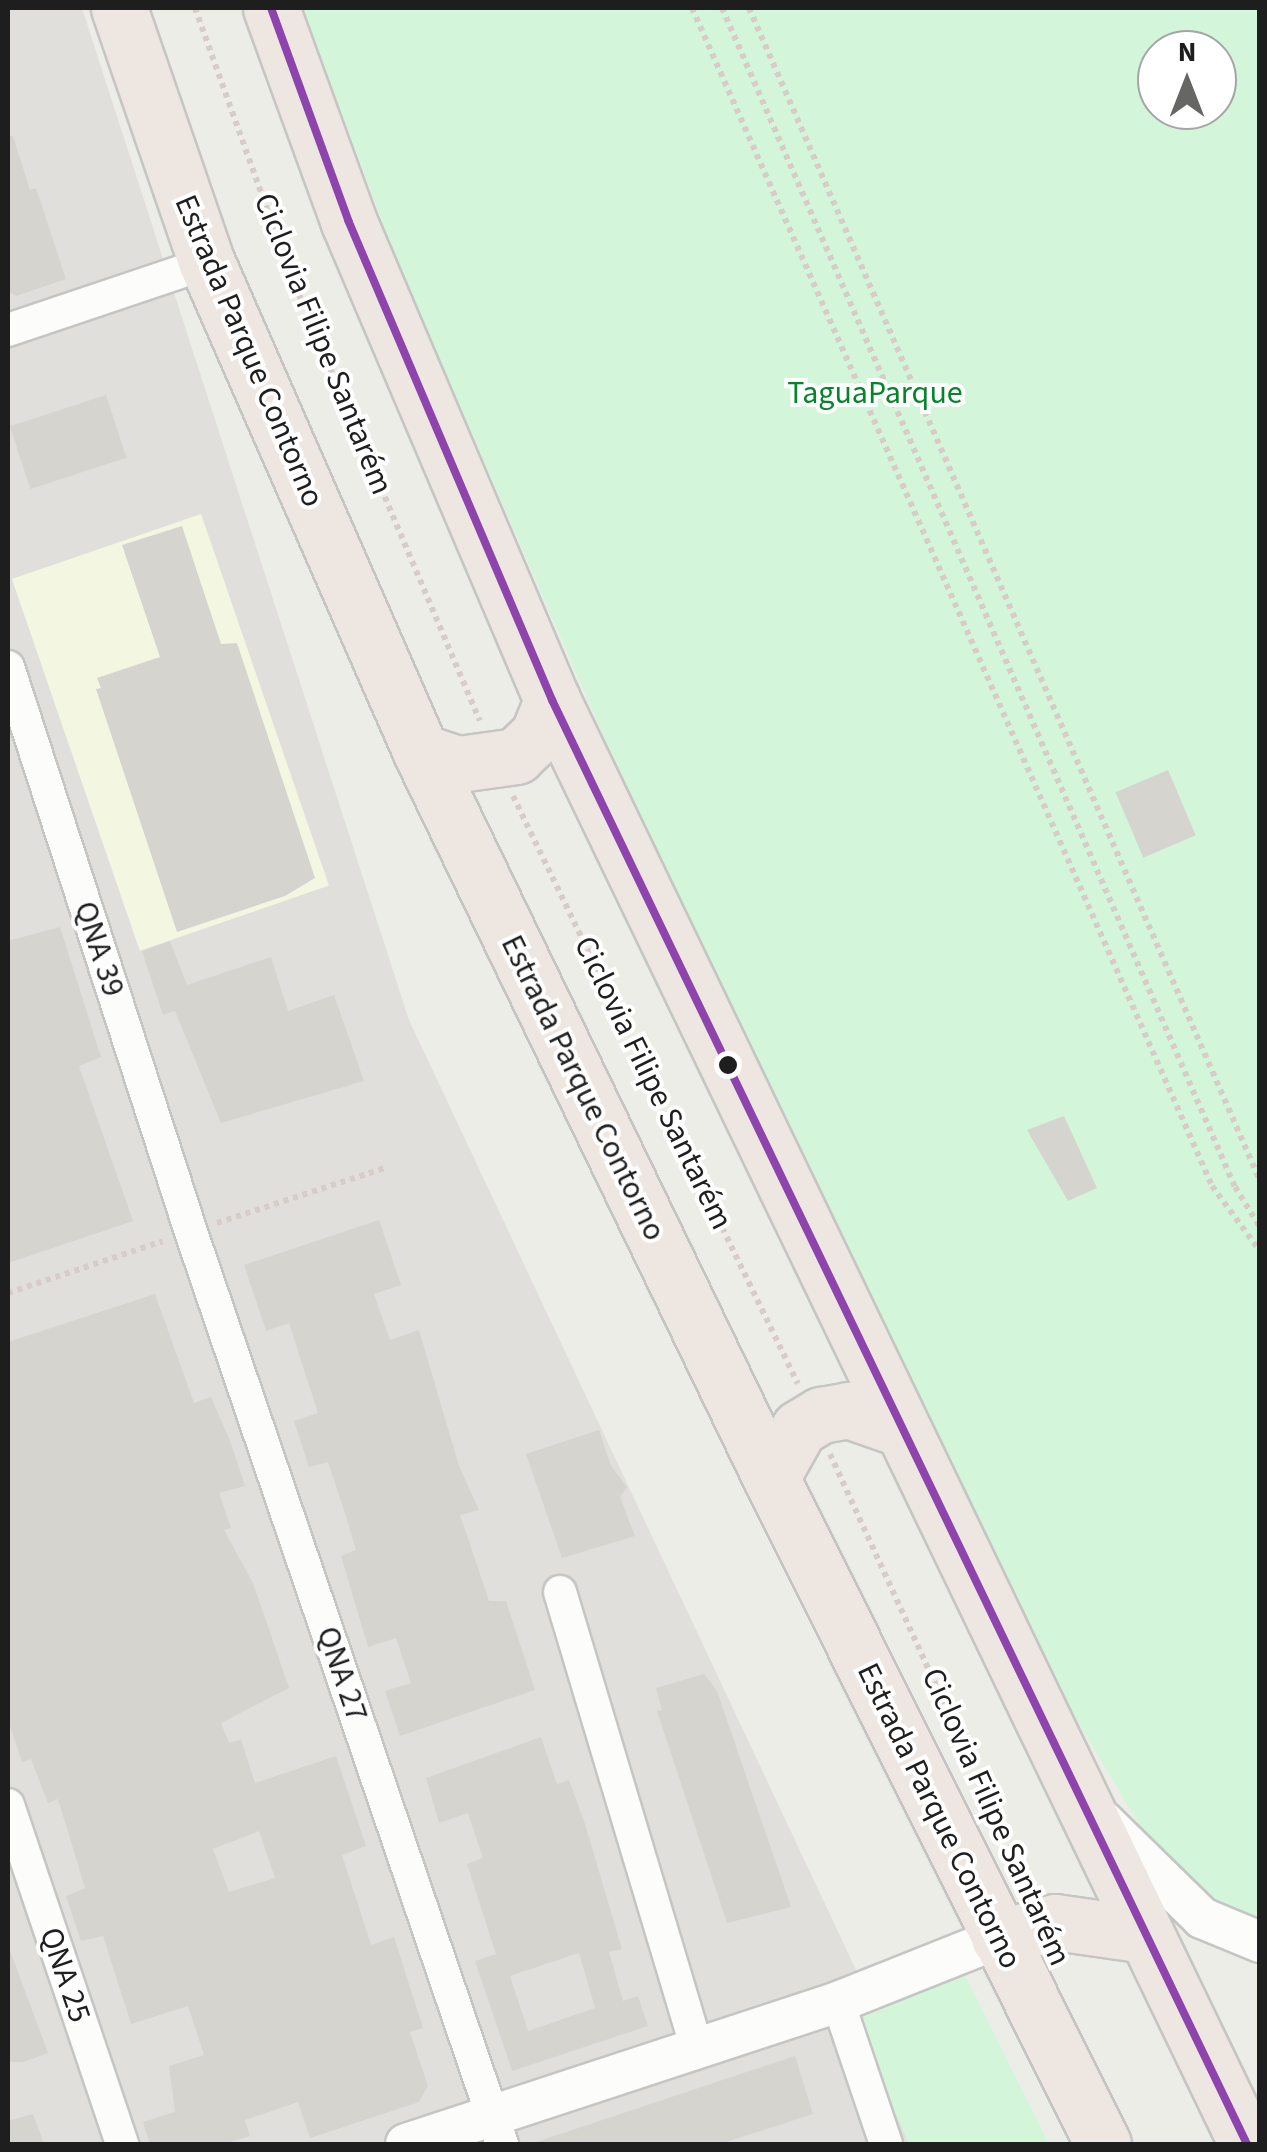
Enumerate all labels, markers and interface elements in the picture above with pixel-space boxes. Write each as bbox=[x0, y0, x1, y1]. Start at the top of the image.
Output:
north arrow bbox=[1137, 30, 1237, 130]
text: N bbox=[1178, 32, 1196, 72]
street label: Ciclovia Filipe Santarém bbox=[245, 188, 401, 500]
street label: Estrada Parque Contorno bbox=[166, 189, 332, 513]
park label: TaguaParque bbox=[787, 374, 963, 412]
street label: QNA 39 bbox=[66, 897, 132, 1001]
street label: Estrada Parque Contorno bbox=[492, 929, 674, 1247]
street label: Ciclovia Filipe Santarém bbox=[565, 930, 741, 1236]
unlabelled marker bbox=[718, 1055, 738, 1075]
street label: QNA 27 bbox=[308, 1622, 376, 1726]
street label: Estrada Parque Contorno bbox=[848, 1657, 1030, 1975]
street label: Ciclovia Filipe Santarém bbox=[913, 1662, 1079, 1972]
street label: QNA 25 bbox=[31, 1923, 99, 2027]

